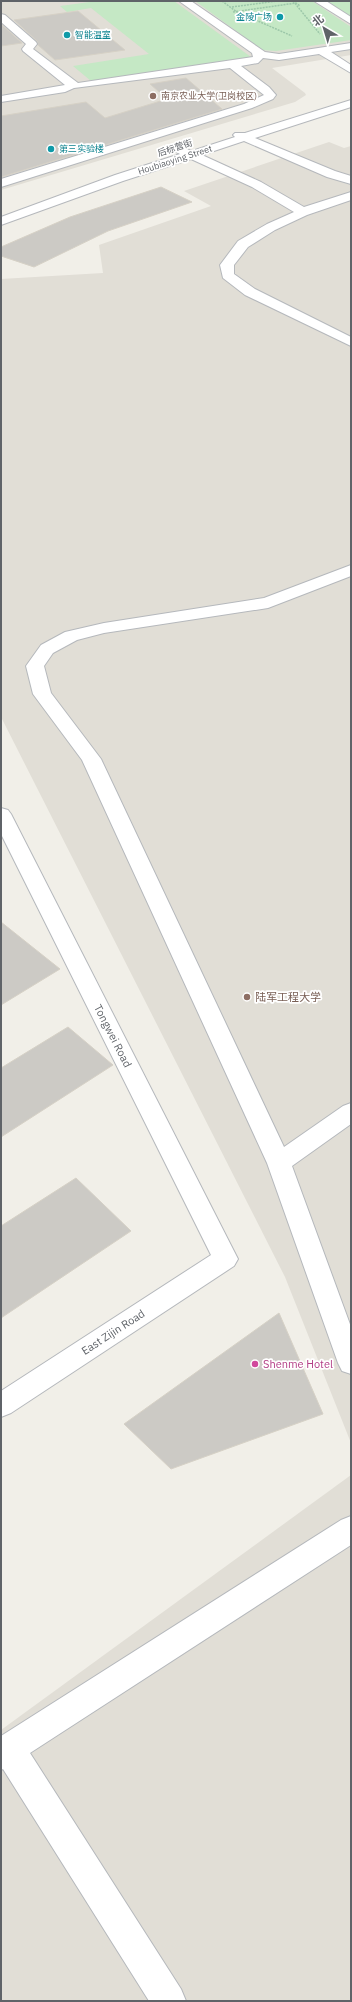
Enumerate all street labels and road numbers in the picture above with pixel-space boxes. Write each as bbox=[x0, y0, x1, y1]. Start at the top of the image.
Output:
street label: 后标营街 bbox=[156, 137, 194, 158]
street label: Houbiaoying Street bbox=[136, 142, 213, 177]
street label: Tongwei Road bbox=[91, 1002, 135, 1070]
street label: East Zijin Road bbox=[79, 1306, 147, 1358]

